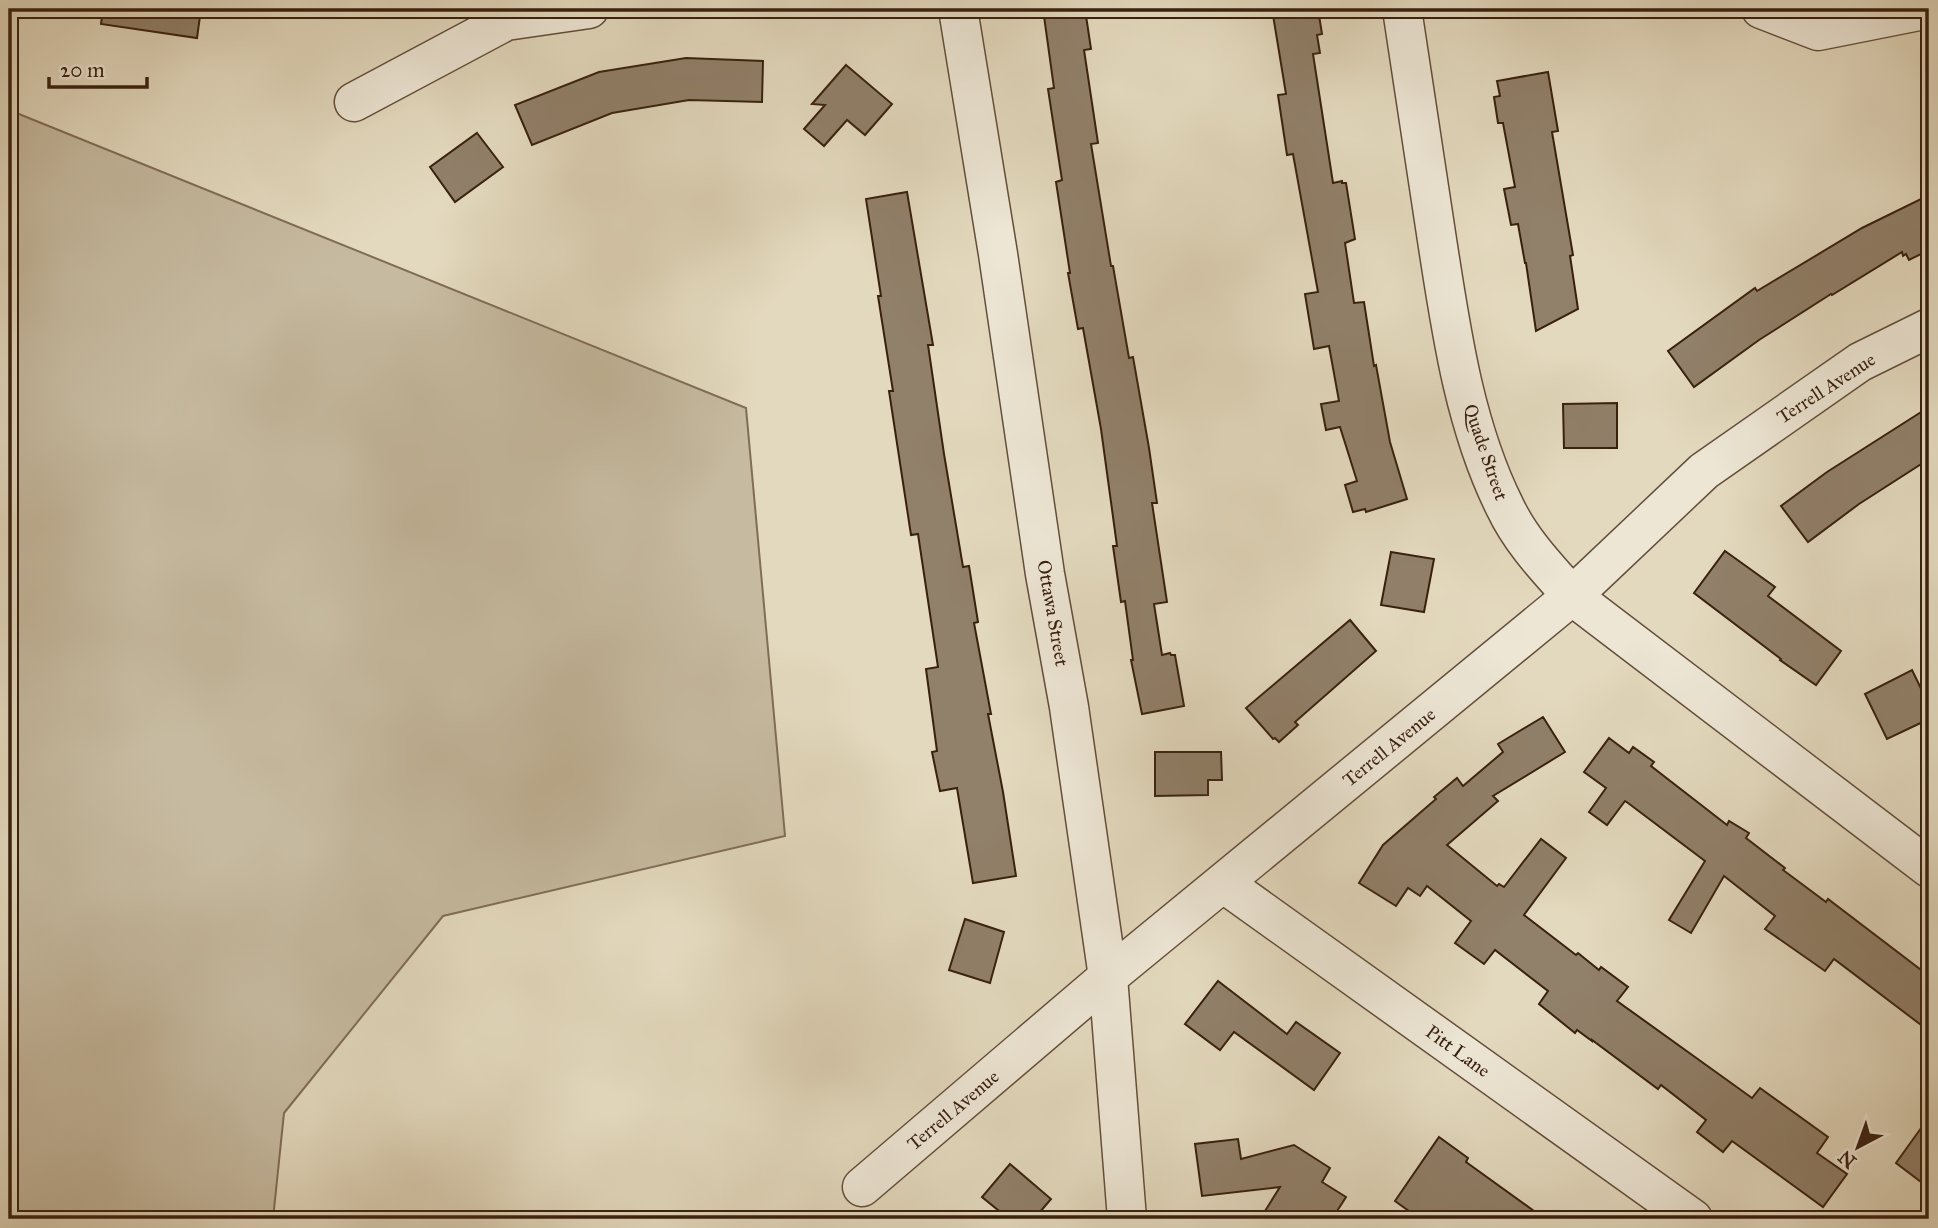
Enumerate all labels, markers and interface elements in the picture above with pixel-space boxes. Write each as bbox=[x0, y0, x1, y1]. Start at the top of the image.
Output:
scale bar bbox=[49, 46, 147, 90]
text: 20 m bbox=[60, 57, 105, 83]
street label: Terrell Avenue bbox=[1772, 348, 1880, 428]
street label: Quade Street bbox=[1459, 401, 1513, 503]
street label: Ottawa Street bbox=[1032, 558, 1074, 668]
street label: Terrell Avenue bbox=[1338, 703, 1440, 791]
street label: Pitt Lane bbox=[1421, 1020, 1495, 1082]
street label: Terrell Avenue bbox=[902, 1065, 1004, 1155]
north arrow bbox=[1822, 1112, 1892, 1182]
text: N bbox=[1834, 1145, 1861, 1173]

